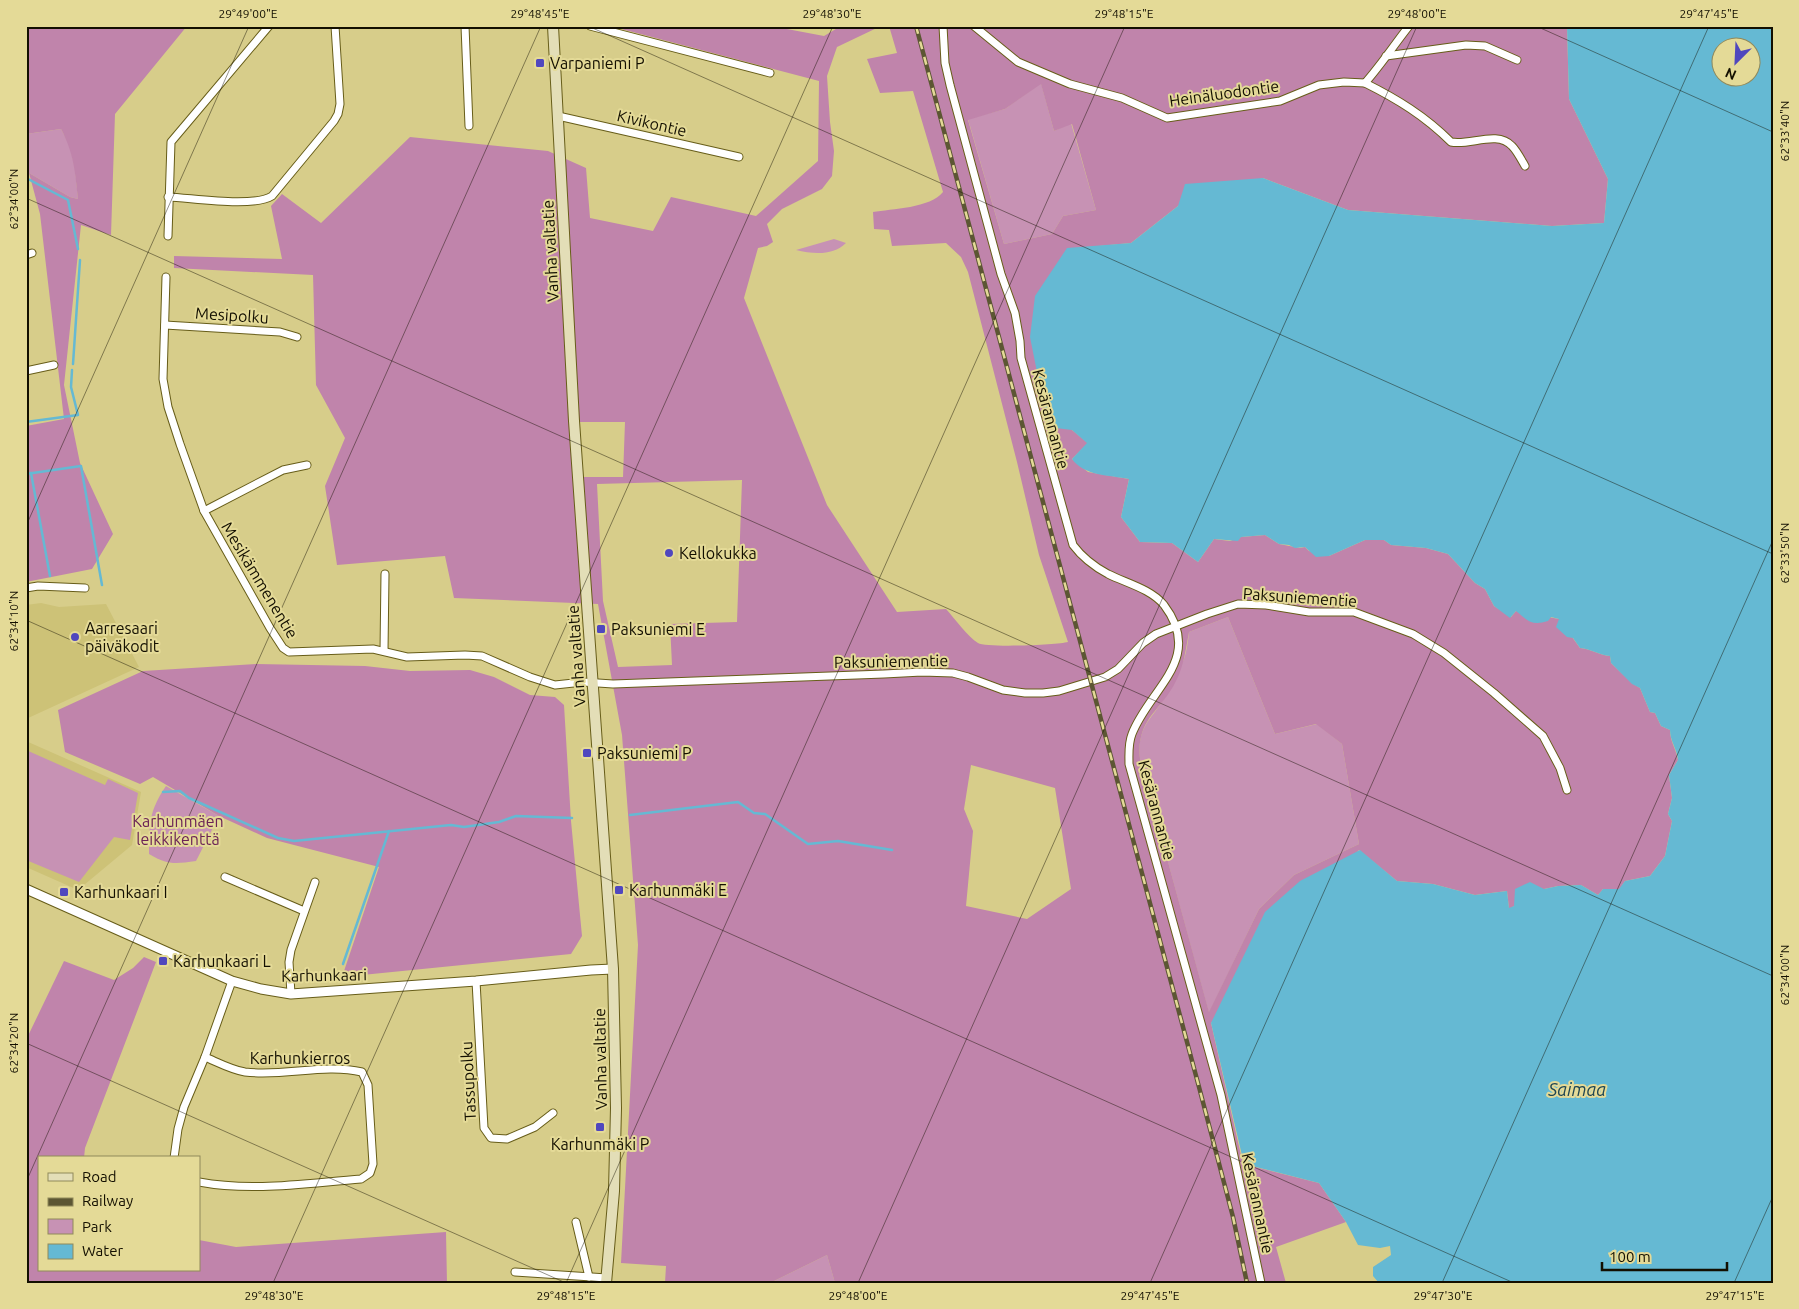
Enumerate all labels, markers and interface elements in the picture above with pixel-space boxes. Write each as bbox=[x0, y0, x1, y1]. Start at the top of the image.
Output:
text: 29°49'00"E bbox=[219, 7, 278, 20]
text: 29°48'45"E bbox=[511, 7, 570, 20]
text: 29°48'30"E bbox=[803, 7, 862, 20]
text: 29°48'15"E bbox=[1095, 7, 1154, 20]
text: 29°48'00"E bbox=[1388, 7, 1447, 20]
text: 29°47'45"E bbox=[1680, 7, 1739, 20]
north arrow bbox=[1712, 38, 1762, 88]
place label: Varpaniemi P bbox=[550, 54, 645, 72]
marker: Varpaniemi P bbox=[534, 57, 546, 69]
text: N bbox=[1723, 64, 1739, 83]
street label: Heinäluodontie bbox=[1168, 76, 1280, 110]
text: 62°33'40"N bbox=[1778, 101, 1791, 161]
street label: Kivikontie bbox=[615, 106, 689, 140]
text: 62°34'00"N bbox=[7, 169, 20, 229]
street label: Vanha valtatie bbox=[538, 200, 562, 302]
street label: Mesipolku bbox=[195, 303, 269, 327]
street label: Kesärannantie bbox=[1029, 367, 1073, 471]
street label: Mesikämmenentie bbox=[218, 519, 302, 641]
text: 62°33'50"N bbox=[1778, 523, 1791, 583]
place label: Kellokukka bbox=[679, 544, 757, 562]
marker: Kellokukka bbox=[663, 547, 675, 559]
street label: Paksuniementie bbox=[1242, 584, 1358, 610]
text: 62°34'10"N bbox=[7, 591, 20, 651]
street label: Vanha valtatie bbox=[563, 605, 589, 707]
place label: Aarresaari päiväkodit bbox=[85, 619, 160, 655]
place label: Paksuniemi E bbox=[611, 620, 705, 638]
marker: Paksuniemi E bbox=[595, 623, 607, 635]
marker: Aarresaari päiväkodit bbox=[69, 631, 81, 643]
street label: Paksuniementie bbox=[834, 651, 948, 671]
place label: Paksuniemi P bbox=[597, 744, 692, 762]
marker: Paksuniemi P bbox=[581, 747, 593, 759]
street label: Kesärannantie bbox=[1135, 758, 1179, 862]
park label: Karhunmäen leikkikenttä bbox=[132, 812, 224, 848]
place label: Karhunmäki E bbox=[629, 881, 727, 899]
place label: Karhunkaari I bbox=[74, 883, 168, 901]
marker: Karhunmäki E bbox=[613, 884, 625, 896]
marker: Karhunkaari I bbox=[58, 886, 70, 898]
text: 62°34'00"N bbox=[1778, 945, 1791, 1005]
place label: Karhunkaari L bbox=[173, 952, 271, 970]
marker: Karhunkaari L bbox=[157, 955, 169, 967]
street label: Karhunkaari bbox=[281, 965, 367, 985]
street label: Vanha valtatie bbox=[590, 1008, 610, 1110]
text: 62°34'20"N bbox=[7, 1013, 20, 1073]
street label: Tassupolku bbox=[457, 1041, 479, 1121]
street label: Karhunkierros bbox=[250, 1049, 350, 1067]
water label: Saimaa bbox=[1547, 1079, 1606, 1099]
marker: Karhunmäki P bbox=[594, 1121, 606, 1133]
place label: Karhunmäki P bbox=[551, 1135, 649, 1153]
street label: Kesärannantie bbox=[1239, 1151, 1277, 1255]
legend bbox=[38, 1156, 200, 1272]
text: Road bbox=[82, 1168, 117, 1185]
text: Railway bbox=[82, 1192, 133, 1209]
text: Park bbox=[82, 1218, 112, 1235]
scale bar bbox=[1602, 1239, 1726, 1271]
text: Water bbox=[82, 1242, 123, 1259]
text: 100 m bbox=[1609, 1248, 1651, 1265]
text: 29°48'30"E bbox=[245, 1289, 304, 1302]
text: 29°48'15"E bbox=[537, 1289, 596, 1302]
text: 29°48'00"E bbox=[829, 1289, 888, 1302]
text: 29°47'45"E bbox=[1121, 1289, 1180, 1302]
text: 29°47'30"E bbox=[1414, 1289, 1473, 1302]
text: 29°47'15"E bbox=[1706, 1289, 1765, 1302]

